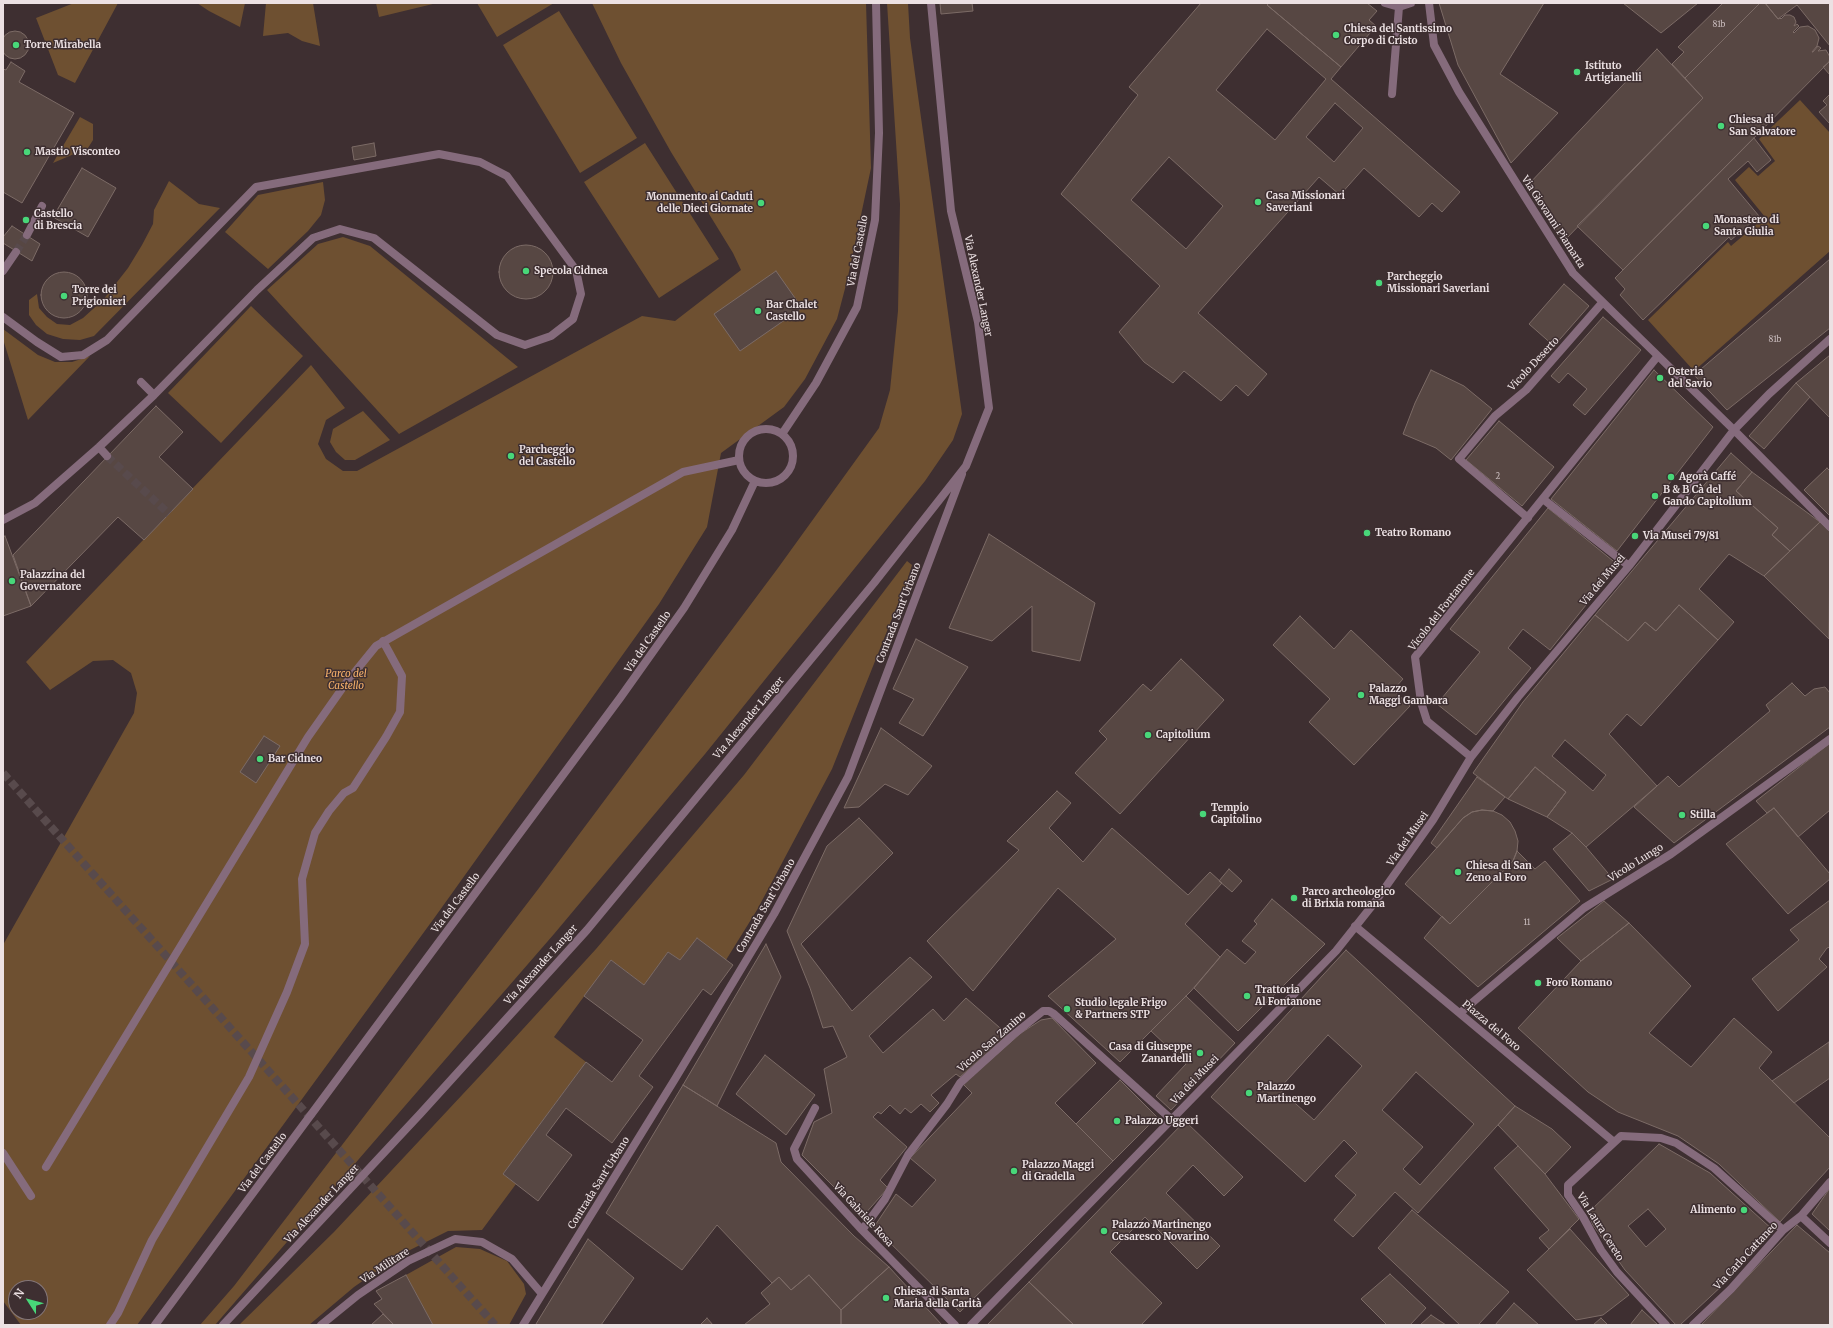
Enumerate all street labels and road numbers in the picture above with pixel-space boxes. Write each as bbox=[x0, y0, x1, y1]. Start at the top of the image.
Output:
street label: Via Giovanni Piamarta bbox=[1519, 174, 1587, 270]
street label: Via del Castello bbox=[845, 214, 871, 288]
street label: Via Alexander Langer bbox=[961, 234, 995, 338]
street label: Vicolo Deserto bbox=[1506, 335, 1562, 393]
street label: Via dei Musei bbox=[1578, 552, 1628, 608]
street label: Contrada Sant'Urbano bbox=[874, 561, 924, 665]
street label: Vicolo del Fontanone bbox=[1406, 567, 1478, 653]
street label: Via del Castello bbox=[622, 609, 674, 675]
street label: Via Alexander Langer bbox=[711, 675, 787, 761]
street label: Via dei Musei bbox=[1385, 809, 1431, 869]
street label: Vicolo Lungo bbox=[1606, 841, 1666, 885]
street label: Contrada Sant'Urbano bbox=[734, 857, 798, 955]
street label: Via del Castello bbox=[430, 871, 482, 935]
street label: Via Alexander Langer bbox=[502, 923, 580, 1007]
street label: Piazza del Foro bbox=[1459, 998, 1523, 1054]
street label: Vicolo San Zanino bbox=[955, 1009, 1029, 1075]
street label: Via dei Musei bbox=[1169, 1053, 1221, 1107]
street label: Via del Castello bbox=[237, 1131, 289, 1195]
street label: Contrada Sant'Urbano bbox=[566, 1135, 632, 1231]
street label: Via Alexander Langer bbox=[282, 1162, 362, 1246]
street label: Via Gabriele Rosa bbox=[830, 1181, 896, 1249]
street label: Via Laura Cereto bbox=[1574, 1191, 1626, 1263]
street label: Via Carlo Cattaneo bbox=[1712, 1220, 1780, 1292]
street label: Via Militare bbox=[358, 1246, 412, 1286]

